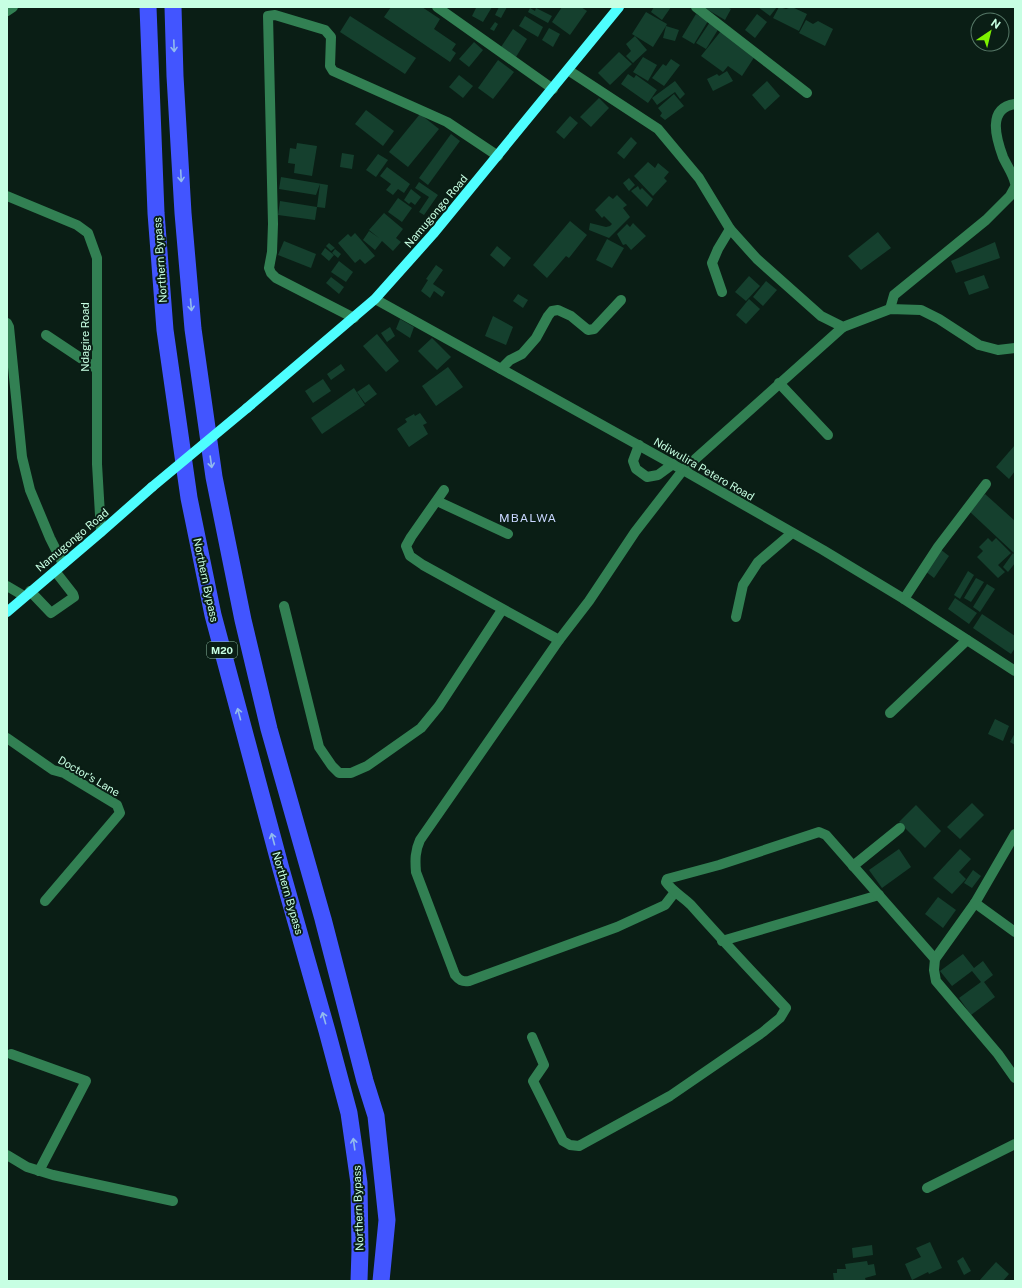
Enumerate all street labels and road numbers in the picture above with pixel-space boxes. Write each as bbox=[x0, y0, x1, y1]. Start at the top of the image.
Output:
street label: Namugongo Road bbox=[402, 172, 470, 250]
street label: Northern Bypass bbox=[151, 216, 169, 303]
street label: Ndagire Road bbox=[79, 302, 91, 372]
street label: Ndiwulira Petero Road bbox=[652, 435, 756, 503]
street label: Namugongo Road bbox=[33, 506, 111, 574]
street label: Northern Bypass bbox=[191, 537, 221, 624]
road number: M20 bbox=[207, 642, 237, 658]
street label: Doctor's Lane bbox=[56, 753, 122, 799]
street label: Northern Bypass bbox=[270, 850, 306, 936]
street label: Northern Bypass bbox=[350, 1165, 365, 1251]

